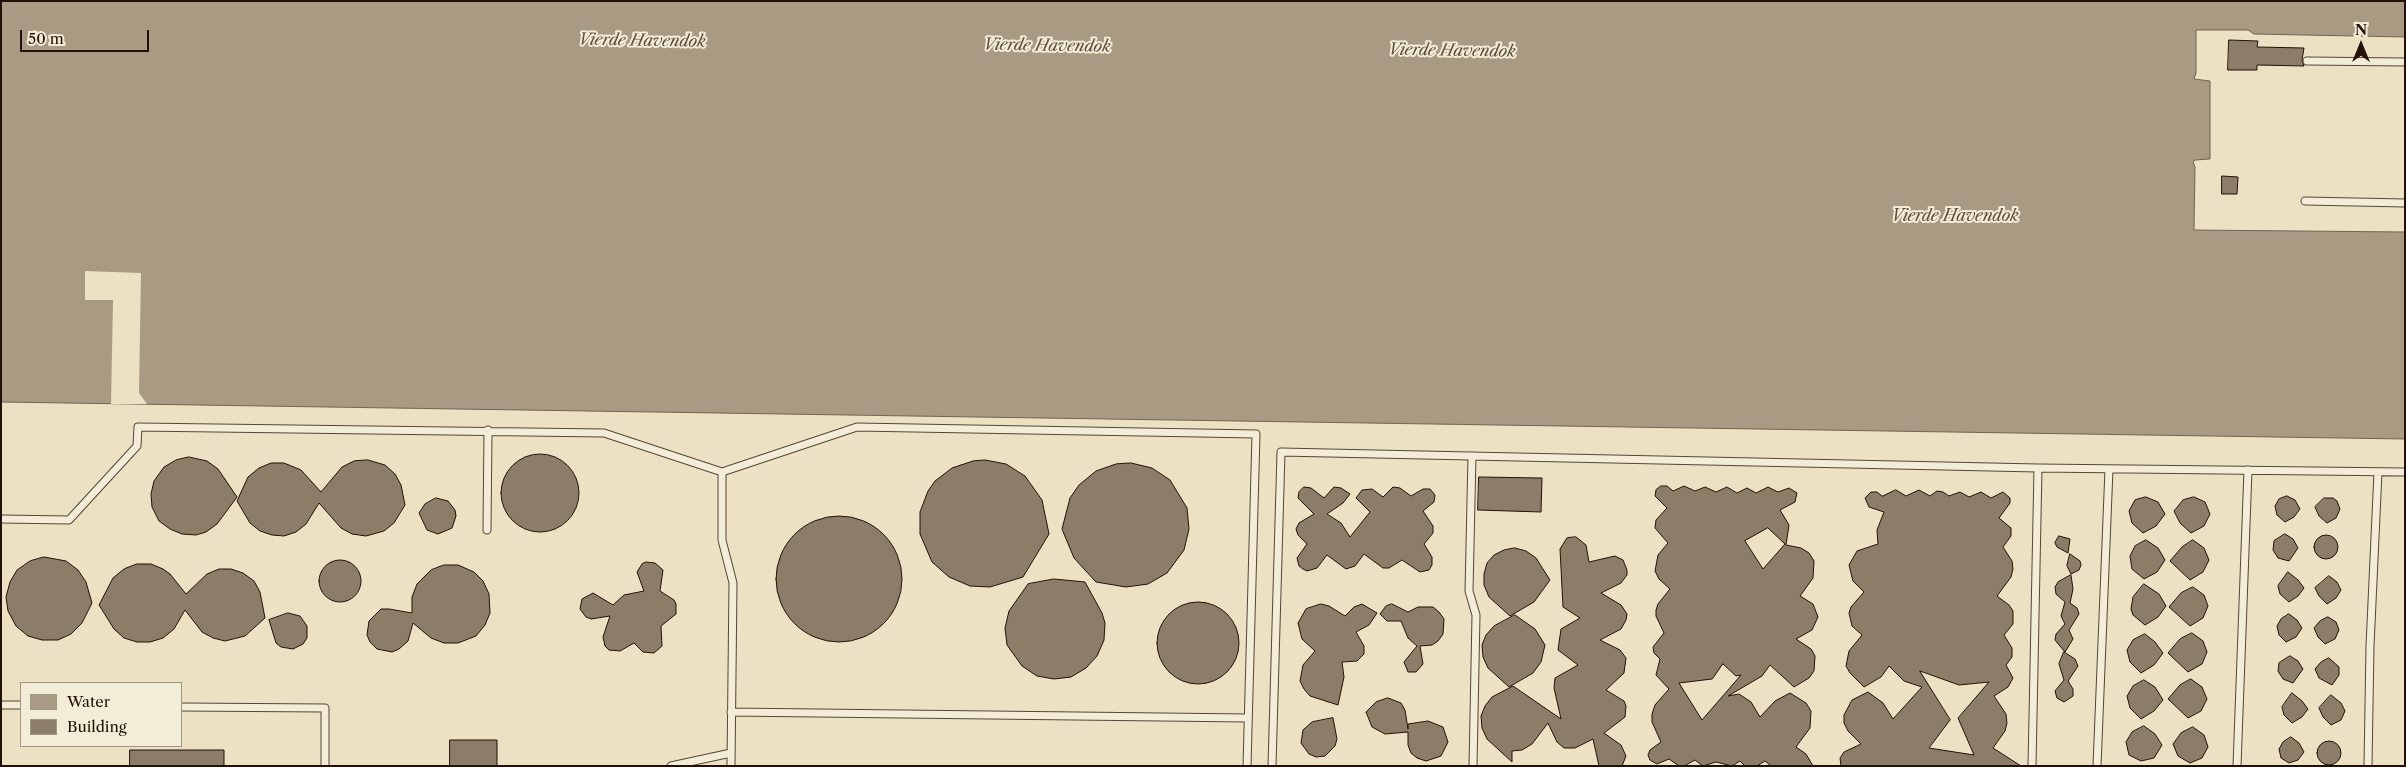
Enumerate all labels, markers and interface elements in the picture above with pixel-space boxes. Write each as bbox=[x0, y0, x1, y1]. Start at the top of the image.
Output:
scale bar bbox=[22, 20, 151, 52]
north arrow bbox=[2336, 20, 2386, 70]
text: N bbox=[2355, 21, 2367, 39]
text: 50 m bbox=[28, 29, 64, 48]
water label: Vierde Havendok bbox=[578, 30, 706, 52]
water label: Vierde Havendok bbox=[983, 35, 1111, 57]
water label: Vierde Havendok bbox=[1388, 40, 1516, 62]
water label: Vierde Havendok bbox=[1891, 206, 2019, 226]
legend bbox=[20, 682, 182, 747]
text: Water bbox=[67, 692, 110, 711]
text: Building bbox=[67, 717, 127, 736]

